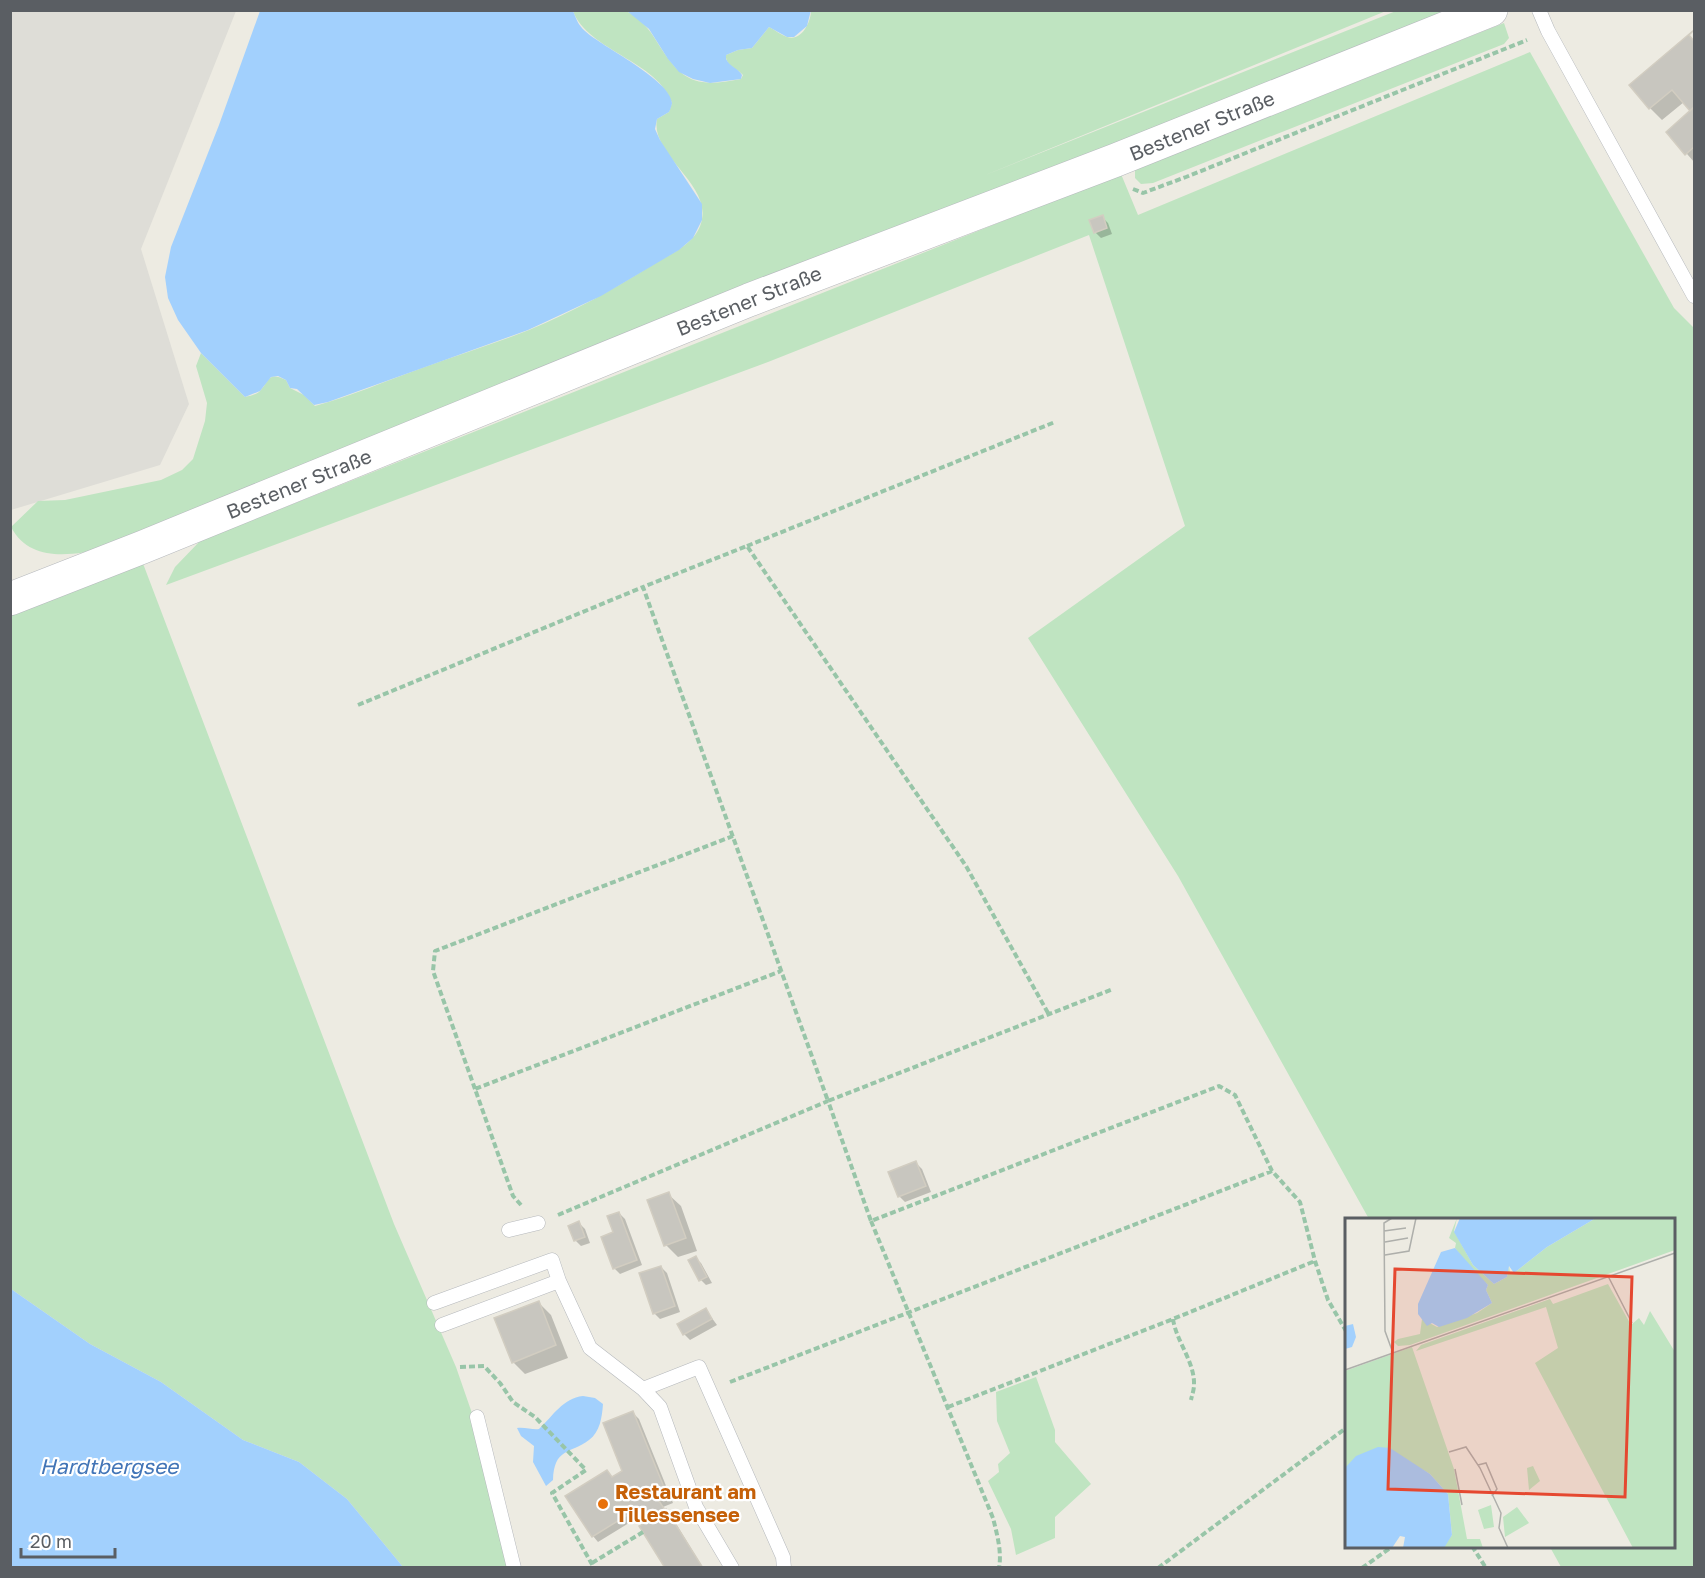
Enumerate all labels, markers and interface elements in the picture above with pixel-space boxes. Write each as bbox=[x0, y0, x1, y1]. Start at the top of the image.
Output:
street label: Bestener Straße bbox=[1126, 85, 1278, 165]
street label: Bestener Straße bbox=[673, 260, 825, 340]
street label: Bestener Straße bbox=[223, 443, 375, 523]
inset map bbox=[1345, 1218, 1675, 1548]
water label: Hardtbergsee bbox=[40, 1453, 180, 1479]
place label: Restaurant am Tillessensee bbox=[615, 1479, 756, 1526]
marker: Restaurant am Tillessensee bbox=[596, 1497, 610, 1511]
scale bar bbox=[21, 1521, 116, 1559]
text: 20 m bbox=[30, 1530, 72, 1552]

